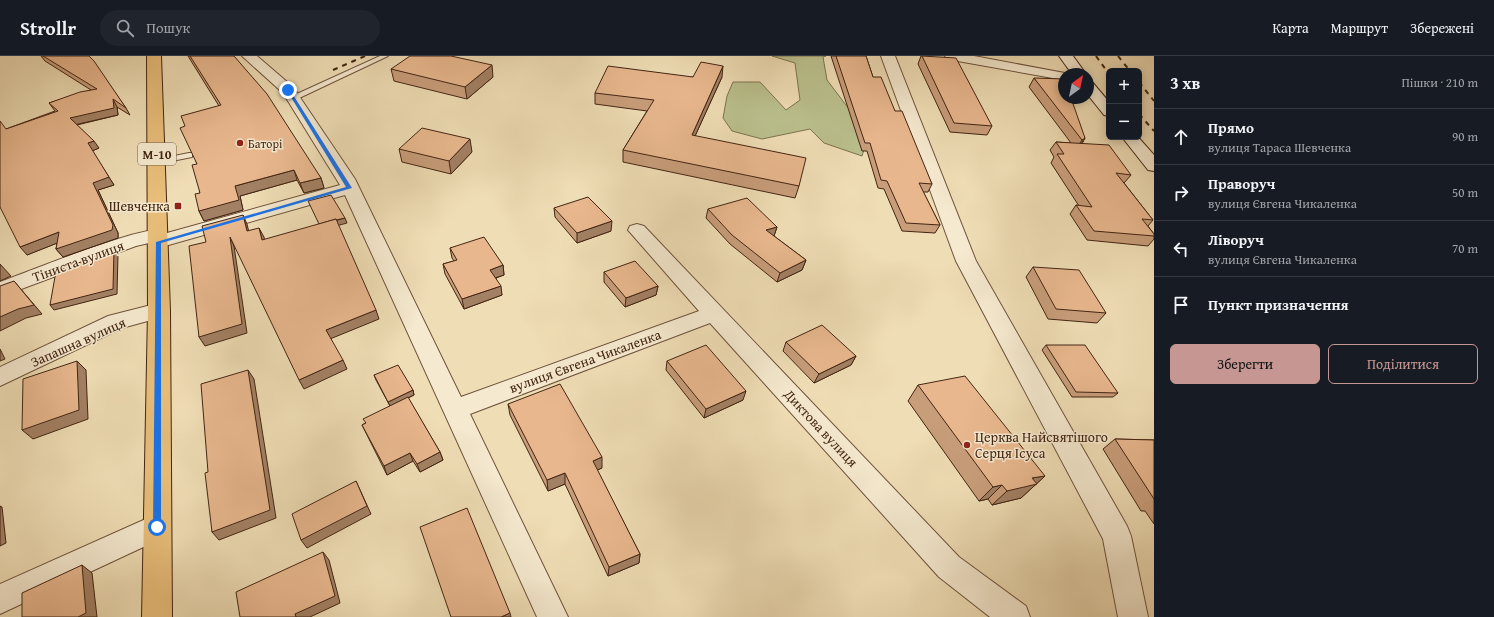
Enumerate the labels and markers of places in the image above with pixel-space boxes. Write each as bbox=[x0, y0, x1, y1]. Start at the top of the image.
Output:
place label: Баторі bbox=[248, 135, 283, 152]
marker: Баторі bbox=[235, 138, 245, 148]
place label: Шевченка bbox=[109, 196, 170, 216]
marker: Шевченка bbox=[173, 201, 183, 211]
place label: Церква Найсвятішого Серця Ісуса bbox=[975, 427, 1108, 463]
marker: Церква Найсвятішого Серця Ісуса bbox=[962, 440, 972, 450]

